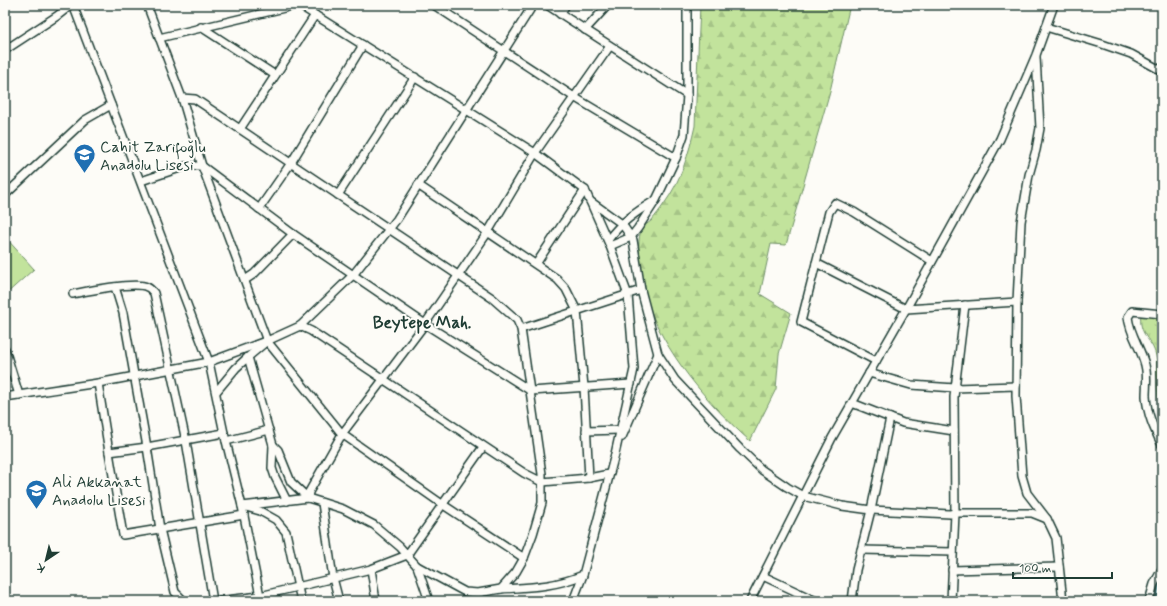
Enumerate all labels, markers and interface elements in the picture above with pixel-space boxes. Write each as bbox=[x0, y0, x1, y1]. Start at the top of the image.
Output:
place label: Cahit Zarifoğlu Anadolu Lisesi bbox=[100, 137, 206, 176]
school or university icon: Cahit Zarifoğlu Anadolu Lisesi bbox=[71, 142, 97, 175]
district label: Beytepe Mah. bbox=[373, 312, 472, 334]
place label: Ali Akkanat Anadolu Lisesi bbox=[52, 472, 146, 511]
school or university icon: Ali Akkanat Anadolu Lisesi bbox=[23, 477, 49, 510]
north arrow bbox=[26, 540, 66, 580]
scale bar bbox=[1013, 554, 1112, 580]
text: K bbox=[33, 559, 48, 575]
text: 100 m bbox=[1019, 561, 1051, 577]

